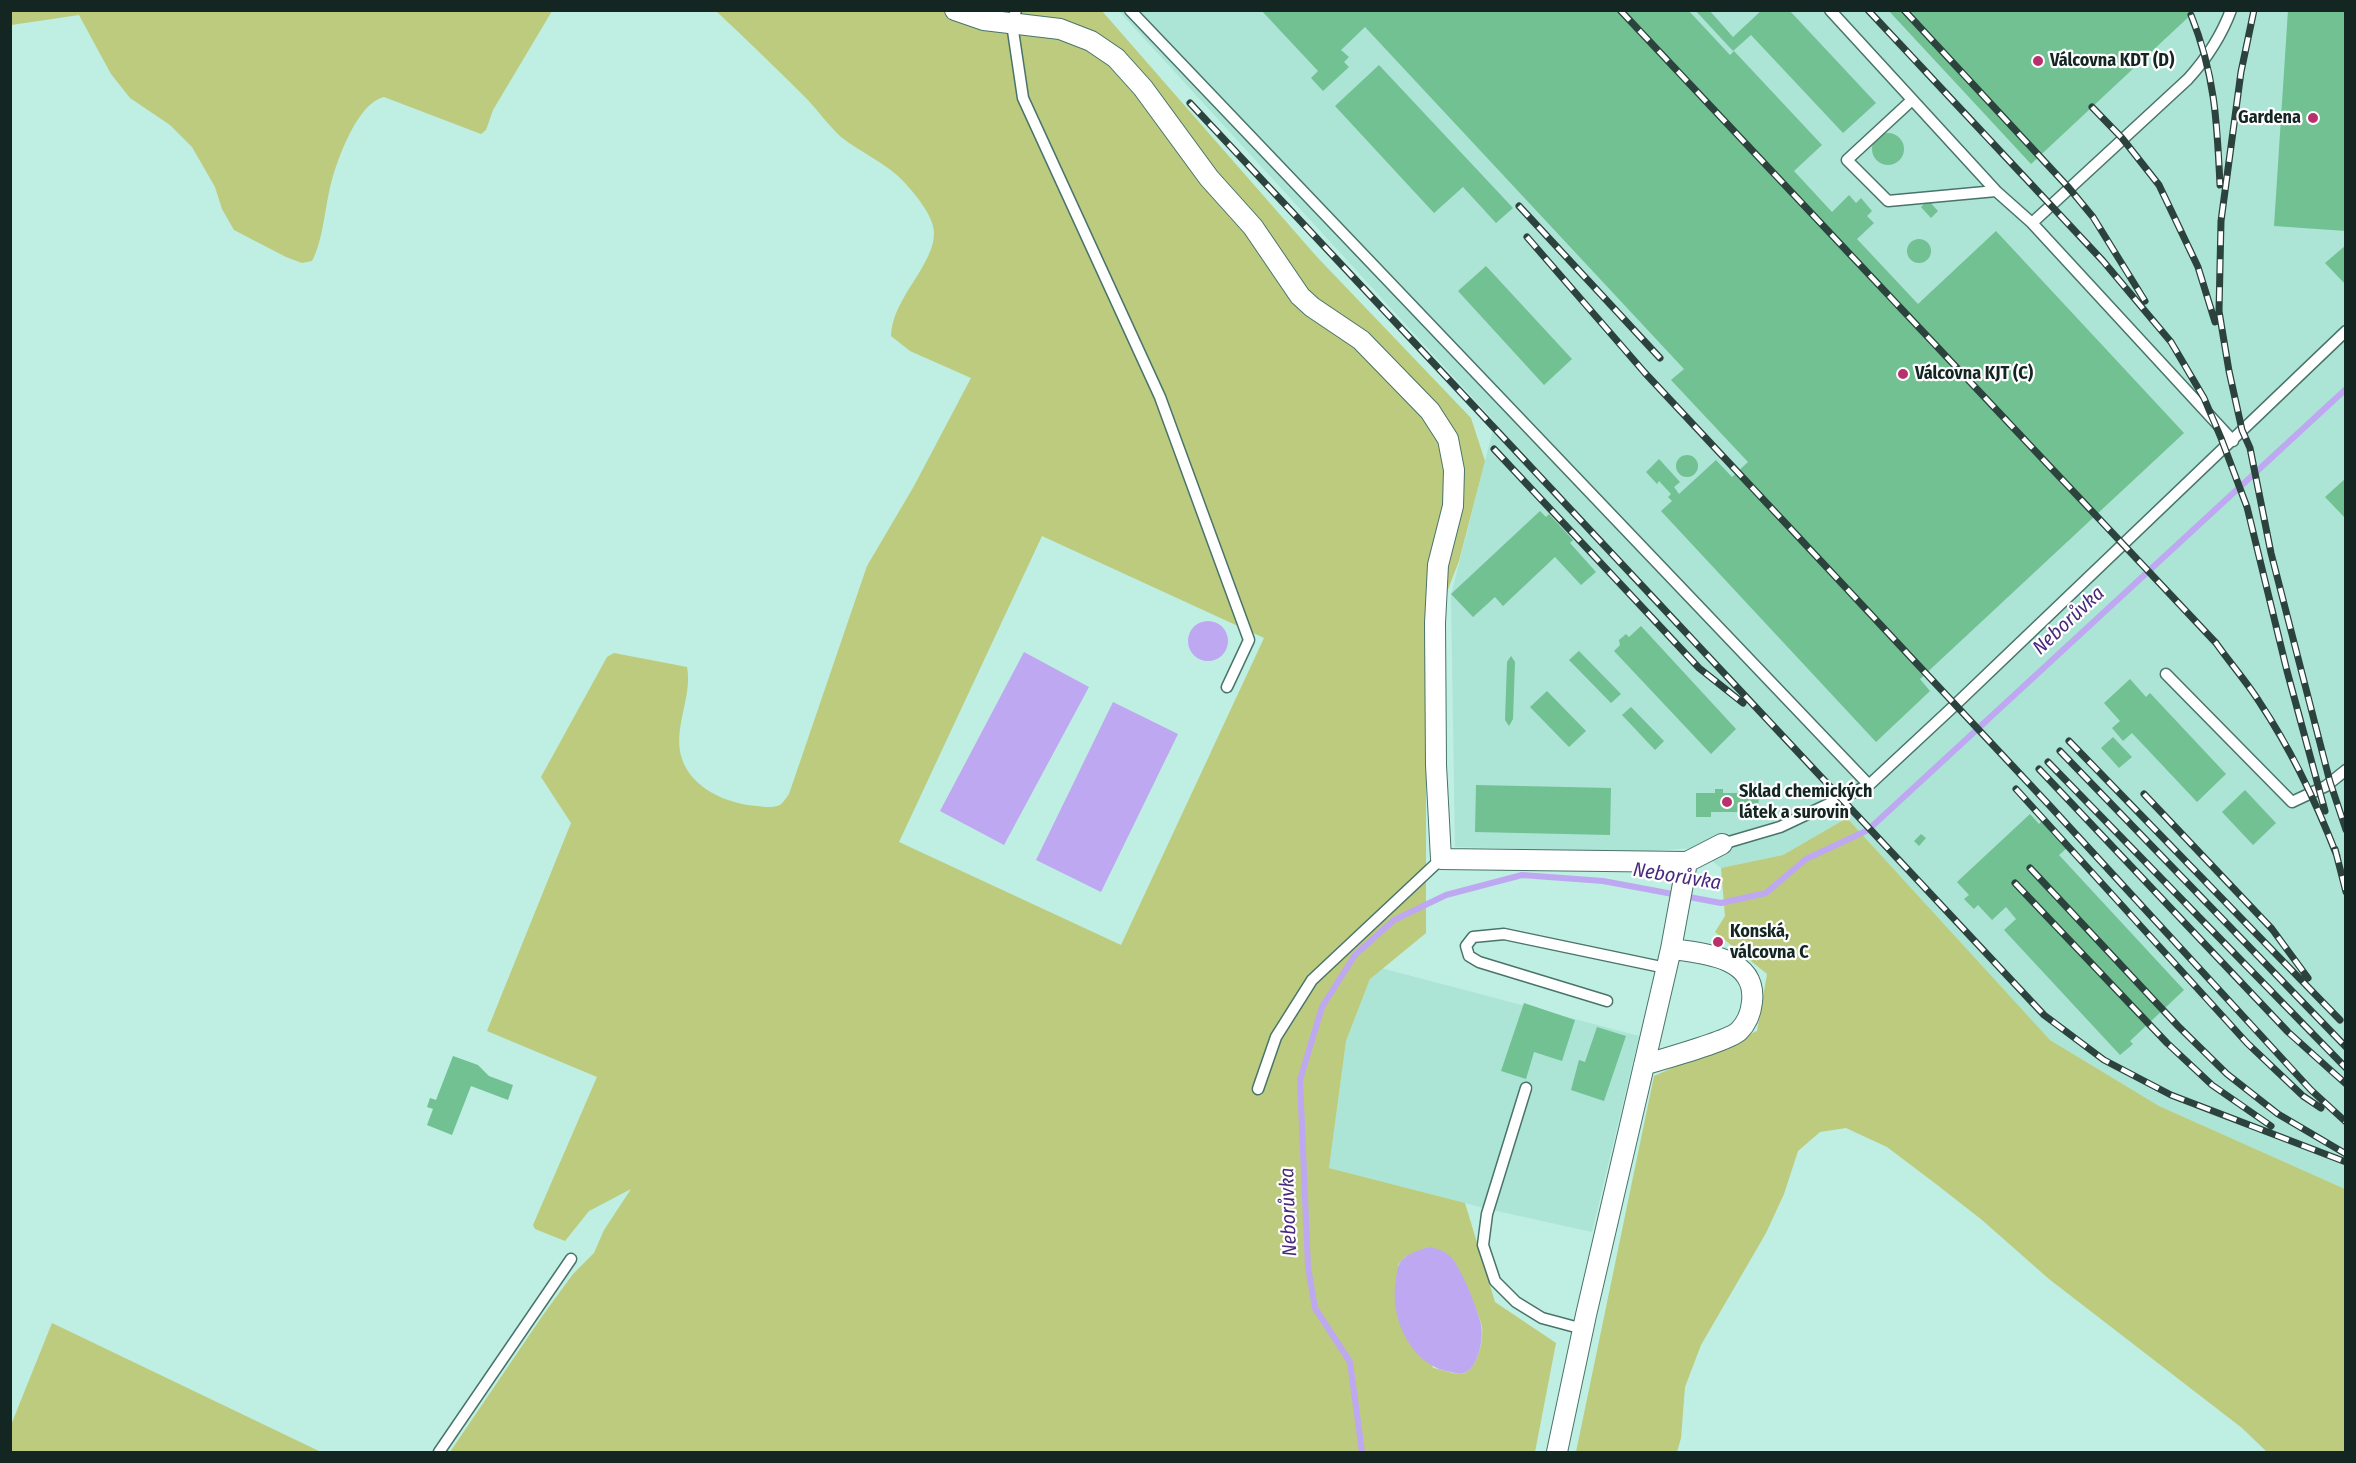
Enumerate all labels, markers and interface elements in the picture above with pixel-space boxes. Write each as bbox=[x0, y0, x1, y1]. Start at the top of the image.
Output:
place label: Válcovna KDT (D) bbox=[2050, 50, 2174, 72]
marker: Válcovna KDT (D) bbox=[2031, 54, 2045, 68]
place label: Gardena bbox=[2238, 107, 2301, 129]
marker: Gardena bbox=[2306, 111, 2320, 125]
place label: Válcovna KJT (C) bbox=[1915, 363, 2033, 385]
marker: Válcovna KJT (C) bbox=[1896, 367, 1910, 381]
water label: Neborůvka bbox=[2028, 582, 2110, 660]
place label: Sklad chemických látek a surovin bbox=[1739, 781, 1872, 824]
marker: Sklad chemických látek a surovin bbox=[1720, 795, 1734, 809]
water label: Neborůvka bbox=[1631, 858, 1723, 896]
place label: Konská, válcovna C bbox=[1730, 921, 1809, 964]
marker: Konská, válcovna C bbox=[1711, 935, 1725, 949]
water label: Neborůvka bbox=[1275, 1167, 1303, 1257]

